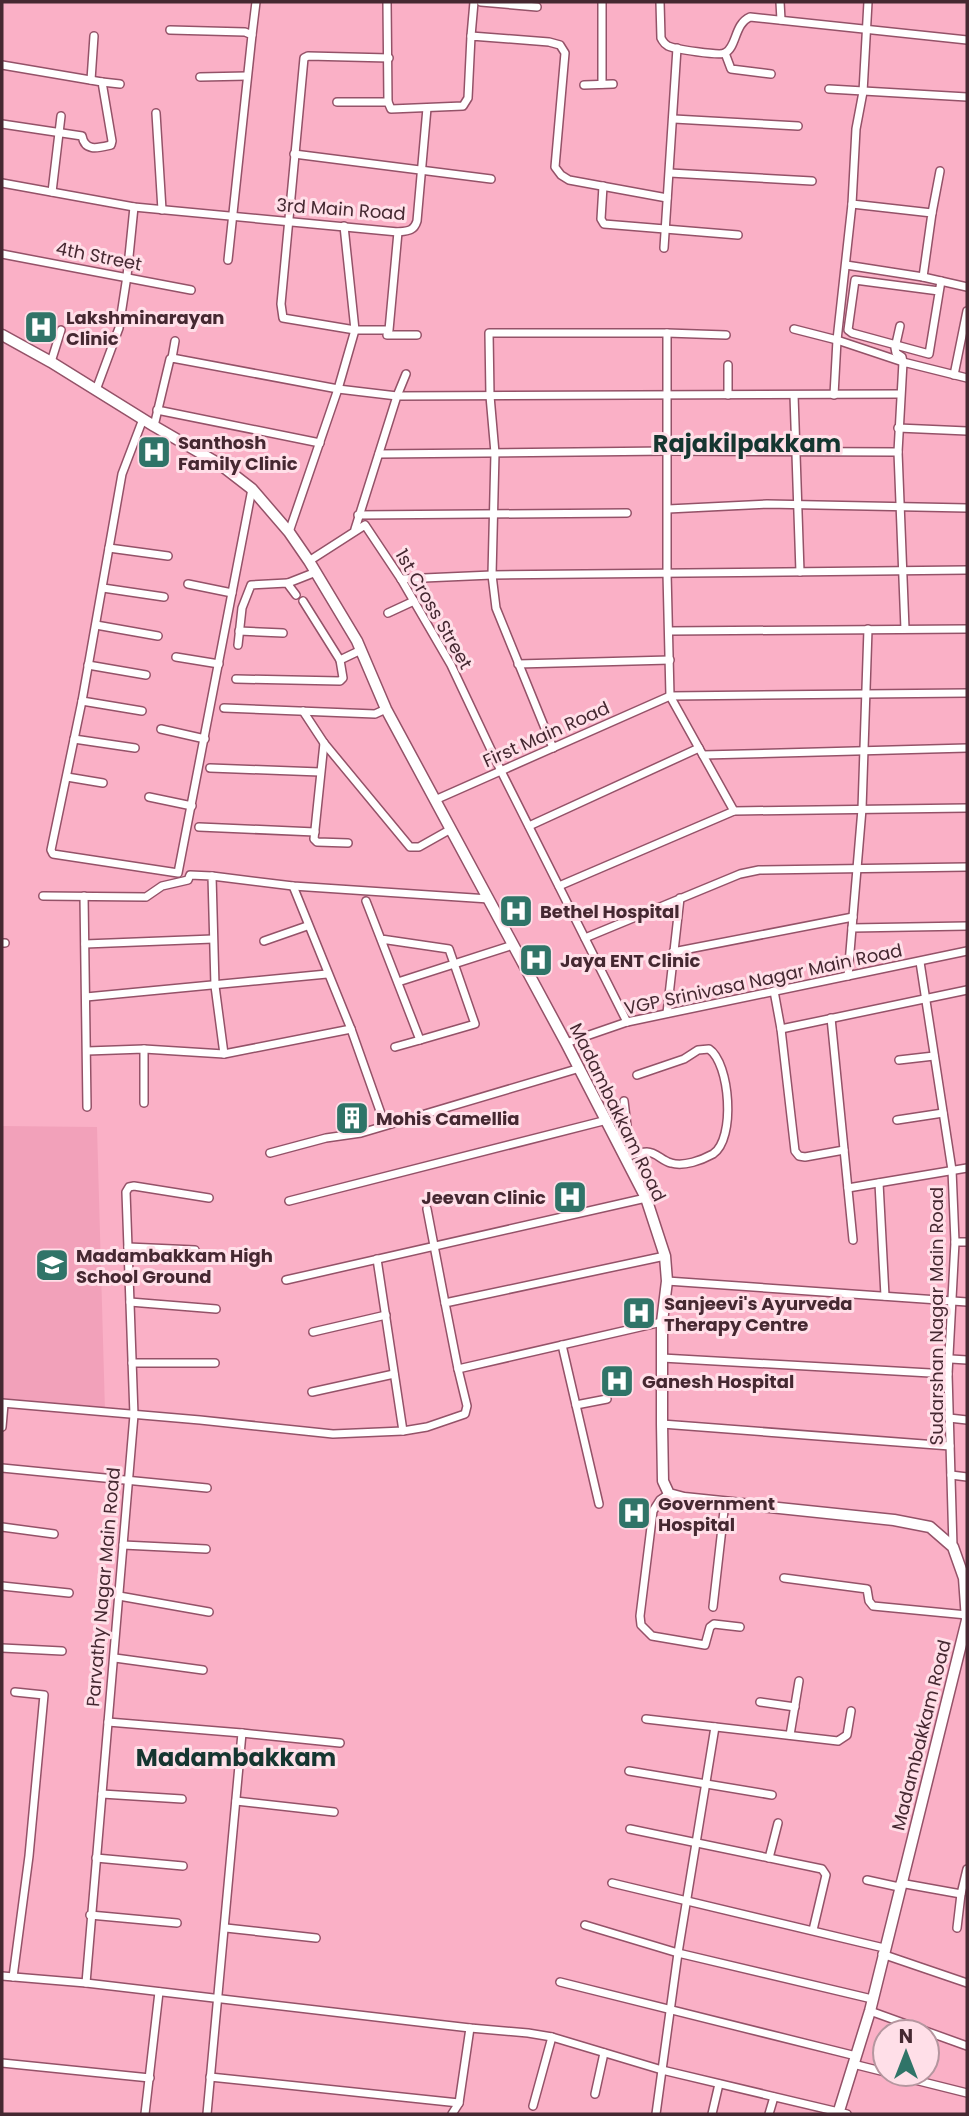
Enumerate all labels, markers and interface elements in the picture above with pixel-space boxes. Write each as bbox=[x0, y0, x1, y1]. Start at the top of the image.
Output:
street label: 3rd Main Road bbox=[276, 192, 406, 226]
street label: 4th Street bbox=[54, 235, 144, 277]
place label: Lakshminarayan Clinic bbox=[66, 305, 225, 351]
hospital icon: Lakshminarayan Clinic bbox=[22, 308, 60, 346]
district label: Rajakilpakkam bbox=[653, 427, 841, 460]
place label: Santhosh Family Clinic bbox=[178, 430, 298, 476]
hospital icon: Santhosh Family Clinic bbox=[135, 433, 173, 471]
street label: 1st Cross Street bbox=[389, 544, 479, 674]
street label: First Main Road bbox=[479, 695, 613, 773]
hospital icon: Bethel Hospital bbox=[497, 892, 535, 930]
place label: Bethel Hospital bbox=[540, 899, 680, 924]
street label: VGP Srinivasa Nagar Main Road bbox=[622, 937, 904, 1021]
hospital icon: Jaya ENT Clinic bbox=[517, 941, 555, 979]
place label: Jaya ENT Clinic bbox=[560, 948, 701, 973]
street label: Madambakkam Road bbox=[564, 1019, 672, 1205]
building icon: Mohis Camellia bbox=[333, 1099, 371, 1137]
place label: Mohis Camellia bbox=[376, 1106, 520, 1131]
hospital icon: Jeevan Clinic bbox=[551, 1178, 589, 1216]
place label: Jeevan Clinic bbox=[421, 1185, 546, 1210]
street label: Sudarshan Nagar Main Road bbox=[924, 1187, 949, 1445]
place label: Madambakkam High School Ground bbox=[76, 1243, 273, 1289]
school or university icon: Madambakkam High School Ground bbox=[33, 1246, 71, 1284]
place label: Sanjeevi's Ayurveda Therapy Centre bbox=[664, 1291, 853, 1337]
hospital icon: Sanjeevi's Ayurveda Therapy Centre bbox=[620, 1294, 658, 1332]
hospital icon: Ganesh Hospital bbox=[598, 1362, 636, 1400]
place label: Ganesh Hospital bbox=[642, 1369, 794, 1394]
street label: Parvathy Nagar Main Road bbox=[80, 1466, 126, 1708]
place label: Government Hospital bbox=[658, 1491, 775, 1537]
hospital icon: Government Hospital bbox=[615, 1494, 653, 1532]
street label: Madambakkam Road bbox=[885, 1637, 957, 1833]
district label: Madambakkam bbox=[136, 1741, 336, 1774]
north arrow bbox=[871, 2018, 941, 2088]
text: N bbox=[899, 2023, 913, 2050]

